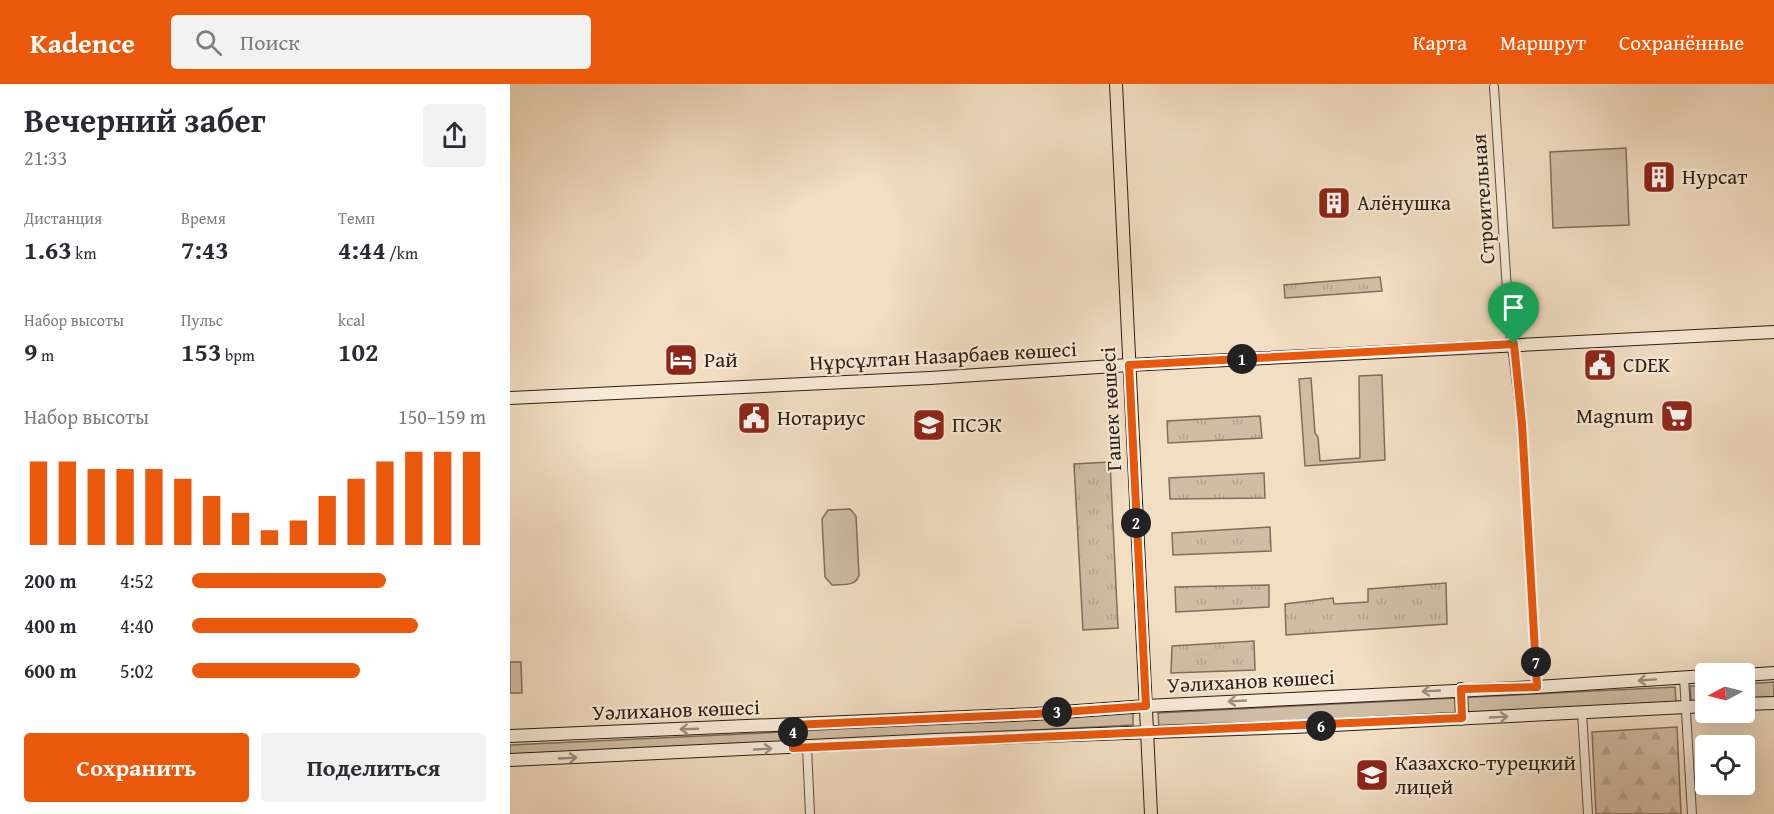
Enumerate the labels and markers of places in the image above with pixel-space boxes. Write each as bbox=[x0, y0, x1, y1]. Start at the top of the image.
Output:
building icon: Нурсат bbox=[1641, 159, 1677, 195]
place label: Нурсат bbox=[1682, 161, 1747, 192]
building icon: Алёнушка bbox=[1316, 185, 1352, 221]
place label: Алёнушка bbox=[1357, 187, 1451, 218]
pin bbox=[1488, 282, 1539, 344]
hotel icon: Рай bbox=[663, 342, 699, 378]
place label: Рай bbox=[704, 344, 738, 375]
pin: 1 bbox=[1227, 344, 1257, 374]
public building icon: CDEK bbox=[1582, 347, 1618, 383]
place label: CDEK bbox=[1623, 349, 1671, 380]
supermarket icon: Magnum bbox=[1659, 398, 1695, 434]
public building icon: Нотариус bbox=[736, 400, 772, 436]
place label: Magnum bbox=[1576, 400, 1654, 431]
place label: Нотариус bbox=[777, 402, 866, 433]
school or university icon: ПСЭК bbox=[911, 407, 947, 443]
place label: ПСЭК bbox=[952, 409, 1002, 440]
pin: 2 bbox=[1121, 508, 1151, 538]
pin: 7 bbox=[1521, 647, 1551, 677]
pin: 3 bbox=[1042, 697, 1072, 727]
pin: 6 bbox=[1306, 711, 1336, 741]
pin: 4 bbox=[778, 717, 808, 747]
place label: Казахско-турецкий лицей bbox=[1395, 747, 1576, 802]
school or university icon: Казахско-турецкий лицей bbox=[1354, 757, 1390, 793]

